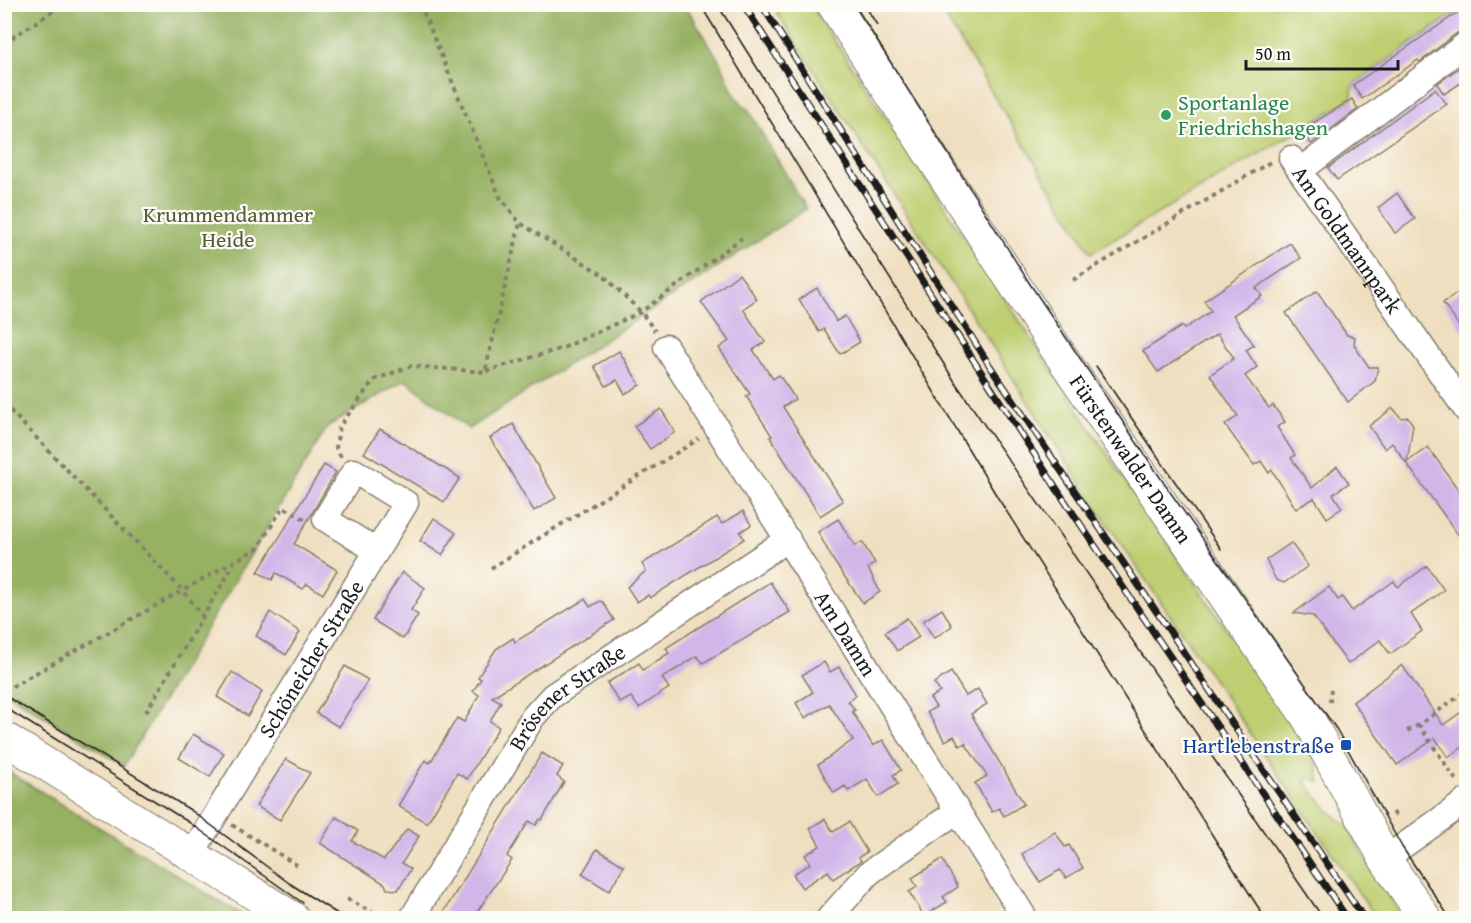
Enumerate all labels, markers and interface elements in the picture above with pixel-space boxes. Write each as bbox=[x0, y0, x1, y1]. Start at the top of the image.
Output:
scale bar bbox=[1246, 33, 1398, 71]
text: 50 m bbox=[1255, 40, 1291, 67]
place label: Sportanlage Friedrichshagen bbox=[1178, 86, 1329, 143]
marker: Sportanlage Friedrichshagen bbox=[1159, 108, 1173, 122]
street label: Am Goldmannpark bbox=[1285, 159, 1411, 321]
park label: Krummendammer Heide bbox=[143, 198, 313, 255]
street label: Fürstenwalder Damm bbox=[1062, 368, 1200, 550]
street label: Schöneicher Straße bbox=[250, 574, 371, 744]
street label: Am Damm bbox=[807, 584, 885, 682]
street label: Brösener Straße bbox=[501, 636, 631, 756]
place label: Hartlebenstraße bbox=[1183, 729, 1334, 761]
marker: Hartlebenstraße bbox=[1339, 738, 1353, 752]

